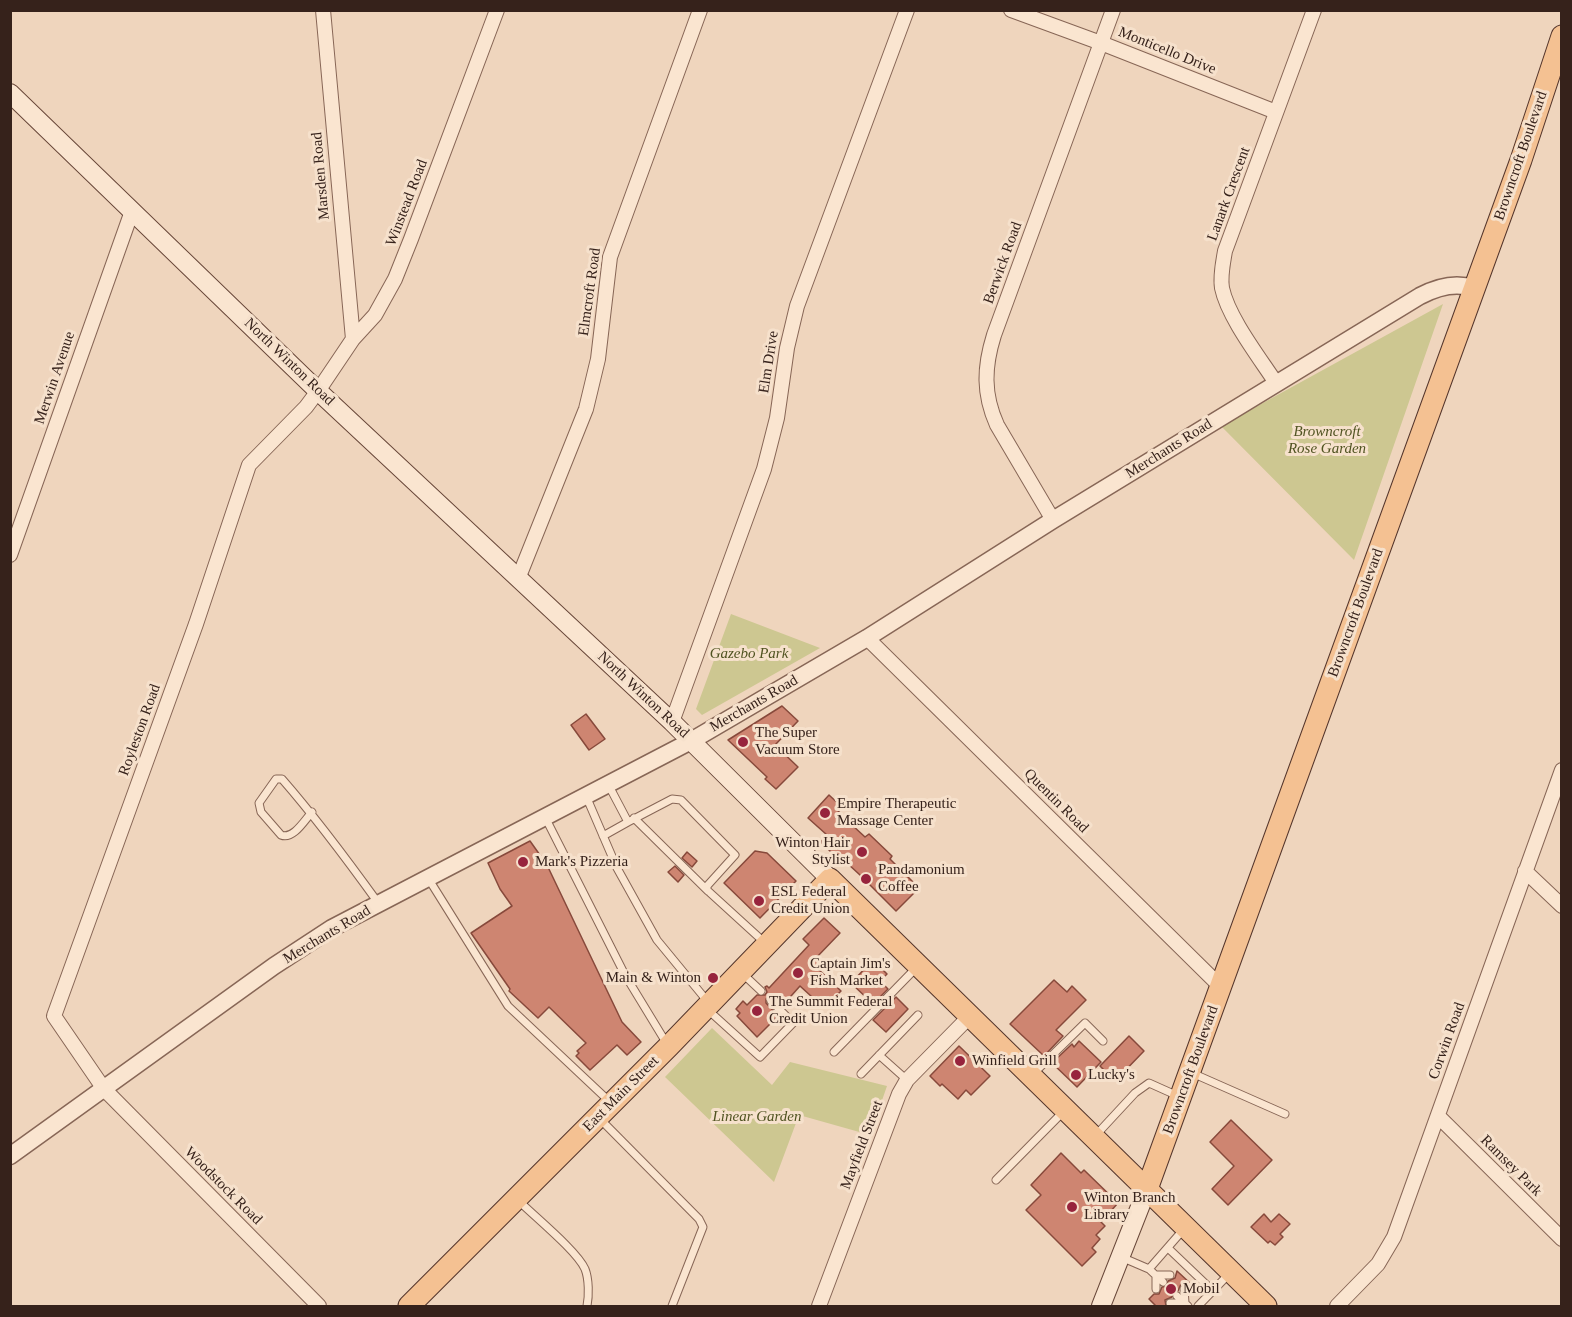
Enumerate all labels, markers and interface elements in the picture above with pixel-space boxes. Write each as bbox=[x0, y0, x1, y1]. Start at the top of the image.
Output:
street label: Monticello Drive bbox=[1116, 23, 1218, 79]
street label: Browncroft Boulevard bbox=[1490, 89, 1552, 223]
street label: Marsden Road bbox=[308, 131, 334, 221]
street label: Lanark Crescent bbox=[1204, 145, 1254, 243]
street label: Winstead Road bbox=[382, 157, 432, 249]
street label: Berwick Road bbox=[980, 219, 1026, 307]
street label: Elmcroft Road bbox=[575, 247, 605, 337]
street label: North Winton Road bbox=[240, 314, 338, 410]
street label: Merwin Avenue bbox=[31, 329, 79, 427]
street label: Elm Drive bbox=[755, 330, 783, 394]
street label: Merchants Road bbox=[1122, 415, 1216, 483]
park label: Browncroft Rose Garden bbox=[1288, 423, 1366, 458]
street label: Browncroft Boulevard bbox=[1324, 546, 1388, 680]
park label: Gazebo Park bbox=[710, 645, 788, 663]
street label: North Winton Road bbox=[594, 648, 692, 742]
street label: Merchants Road bbox=[707, 672, 801, 736]
street label: Royleston Road bbox=[115, 682, 165, 778]
place label: The Super Vacuum Store bbox=[755, 724, 840, 759]
marker: The Super Vacuum Store bbox=[736, 735, 750, 749]
street label: Quentin Road bbox=[1020, 765, 1092, 837]
place label: Empire Therapeutic Massage Center bbox=[837, 795, 957, 830]
marker: Empire Therapeutic Massage Center bbox=[818, 806, 832, 820]
place label: Winton Hair Stylist bbox=[775, 834, 850, 869]
marker: Winton Hair Stylist bbox=[855, 845, 869, 859]
place label: Mark's Pizzeria bbox=[535, 853, 628, 871]
marker: Mark's Pizzeria bbox=[516, 855, 530, 869]
place label: Pandamonium Coffee bbox=[878, 861, 965, 896]
marker: Pandamonium Coffee bbox=[859, 872, 873, 886]
place label: ESL Federal Credit Union bbox=[771, 883, 850, 918]
marker: ESL Federal Credit Union bbox=[752, 894, 766, 908]
street label: Merchants Road bbox=[280, 902, 374, 968]
place label: Captain Jim's Fish Market bbox=[810, 955, 891, 990]
marker: Captain Jim's Fish Market bbox=[791, 966, 805, 980]
place label: Main & Winton bbox=[606, 969, 701, 987]
marker: Main & Winton bbox=[706, 971, 720, 985]
place label: The Summit Federal Credit Union bbox=[769, 993, 892, 1028]
street label: Corwin Road bbox=[1425, 1000, 1469, 1082]
street label: Browncroft Boulevard bbox=[1159, 1003, 1223, 1137]
marker: The Summit Federal Credit Union bbox=[750, 1004, 764, 1018]
street label: East Main Street bbox=[579, 1052, 663, 1136]
place label: Winfield Grill bbox=[972, 1052, 1057, 1070]
marker: Winfield Grill bbox=[953, 1054, 967, 1068]
place label: Lucky's bbox=[1088, 1066, 1135, 1084]
marker: Lucky's bbox=[1069, 1068, 1083, 1082]
street label: Mayfield Street bbox=[837, 1098, 887, 1192]
park label: Linear Garden bbox=[712, 1108, 802, 1126]
street label: Ramsey Park bbox=[1477, 1132, 1545, 1200]
street label: Woodstock Road bbox=[180, 1143, 266, 1229]
place label: Winton Branch Library bbox=[1084, 1189, 1175, 1224]
marker: Winton Branch Library bbox=[1065, 1200, 1079, 1214]
place label: Mobil bbox=[1183, 1280, 1220, 1298]
marker: Mobil bbox=[1164, 1282, 1178, 1296]

